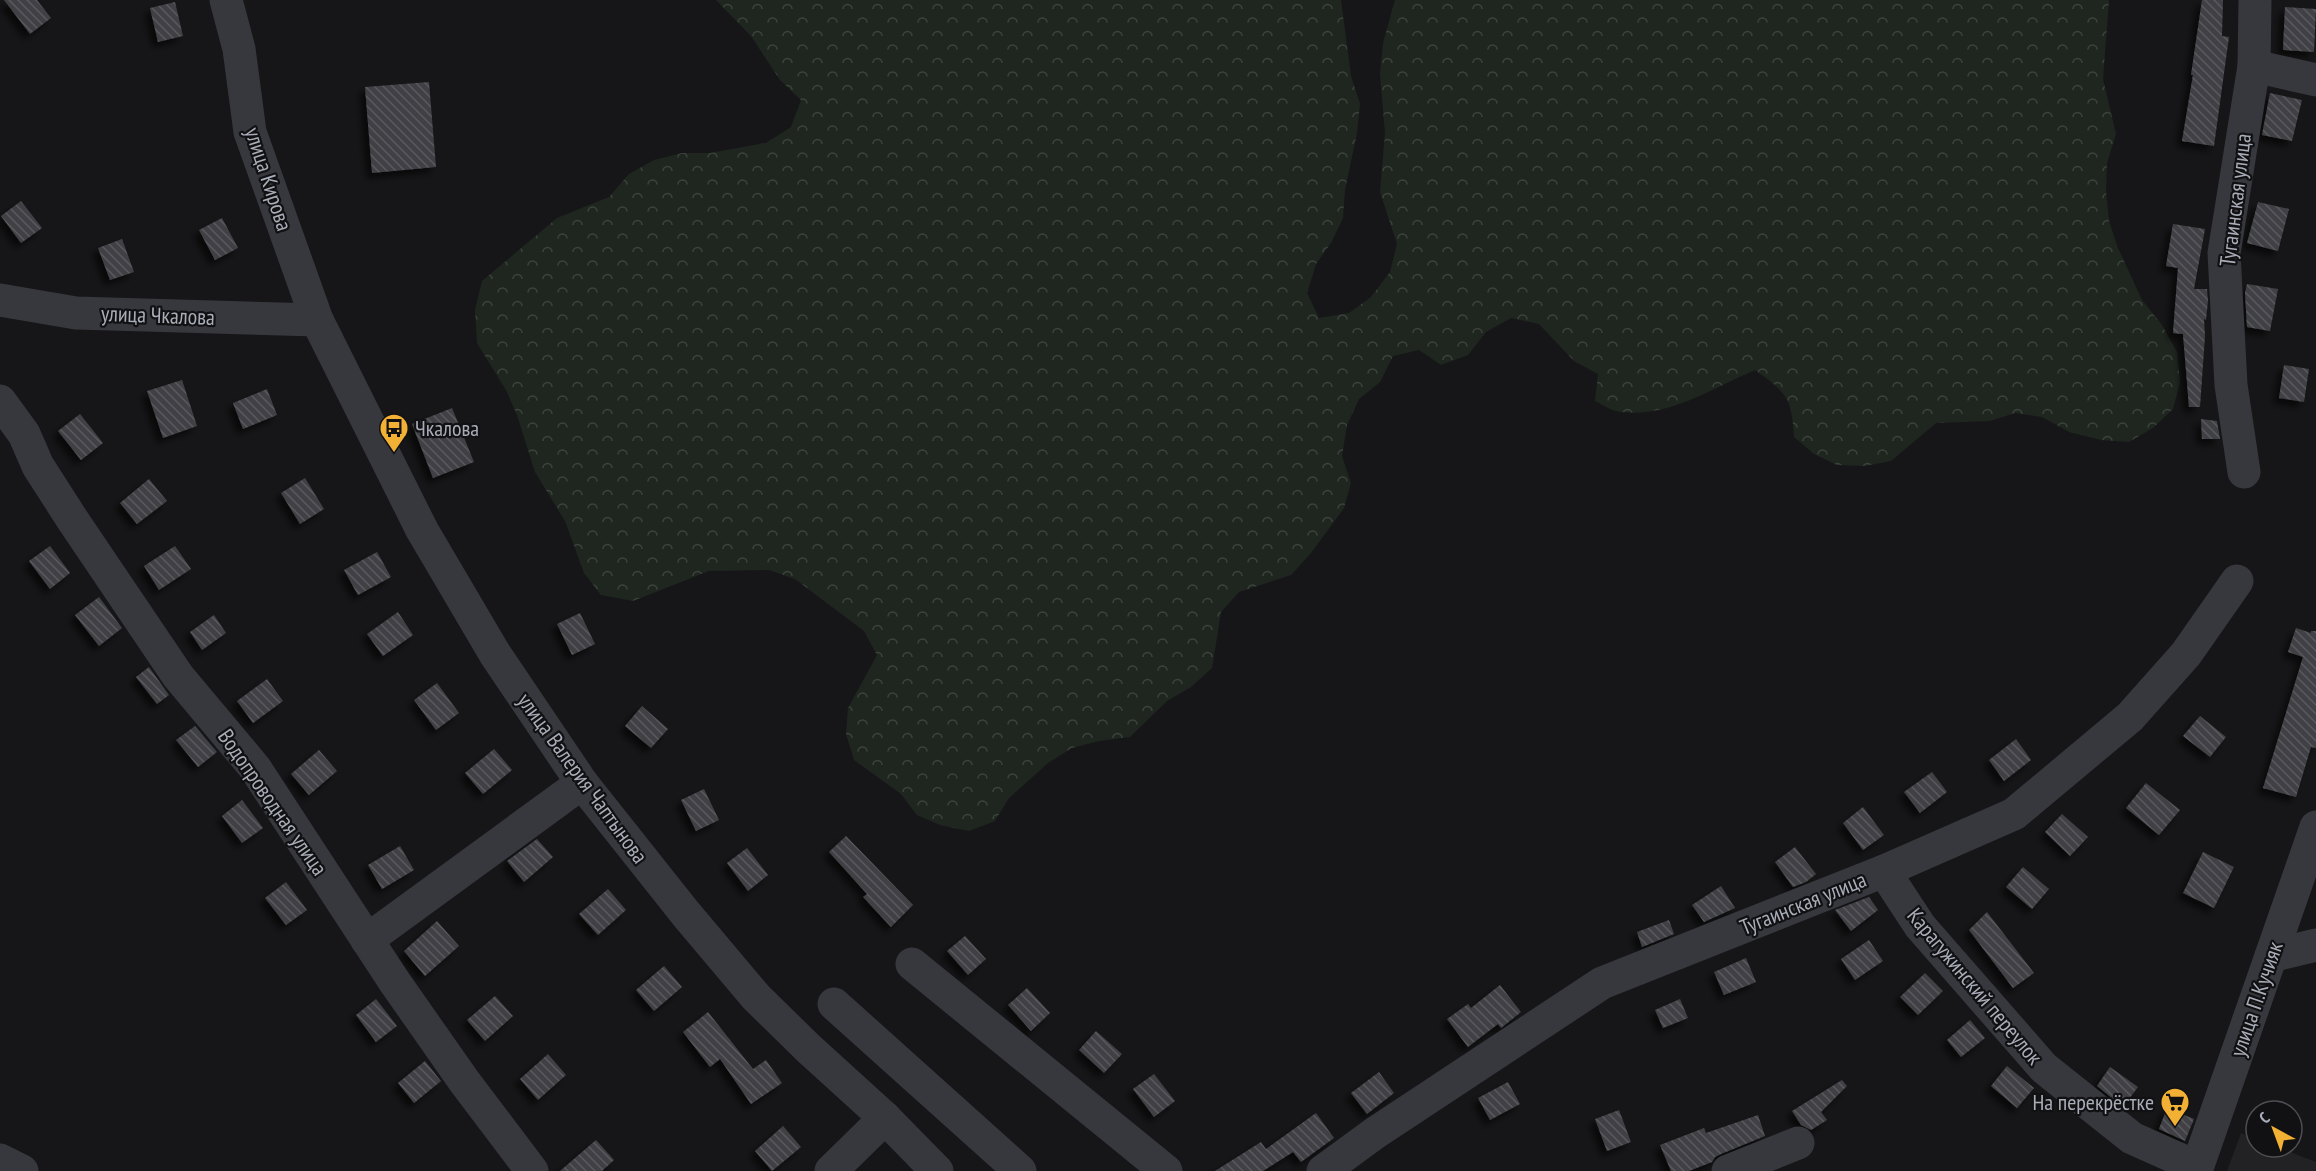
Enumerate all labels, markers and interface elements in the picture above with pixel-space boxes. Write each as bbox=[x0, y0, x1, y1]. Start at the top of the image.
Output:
street label: улица Кирова bbox=[239, 124, 299, 234]
street label: Тугаинская улица bbox=[2213, 132, 2257, 268]
street label: улица Чкалова bbox=[101, 299, 215, 331]
bus stop icon: Чкалова bbox=[378, 412, 410, 454]
place label: Чкалова bbox=[415, 414, 479, 442]
street label: улица Валерия Чаптынова bbox=[512, 687, 654, 869]
street label: Водопроводная улица bbox=[212, 723, 334, 881]
street label: Тугаинская улица bbox=[1736, 865, 1870, 941]
street label: Карагужинский переулок bbox=[1901, 902, 2049, 1070]
street label: улица П.Кучияк bbox=[2223, 937, 2289, 1060]
supermarket icon: На перекрёстке bbox=[2159, 1086, 2191, 1128]
place label: На перекрёстке bbox=[2032, 1088, 2154, 1116]
north arrow bbox=[2244, 1099, 2304, 1159]
text: С bbox=[2255, 1107, 2274, 1128]

